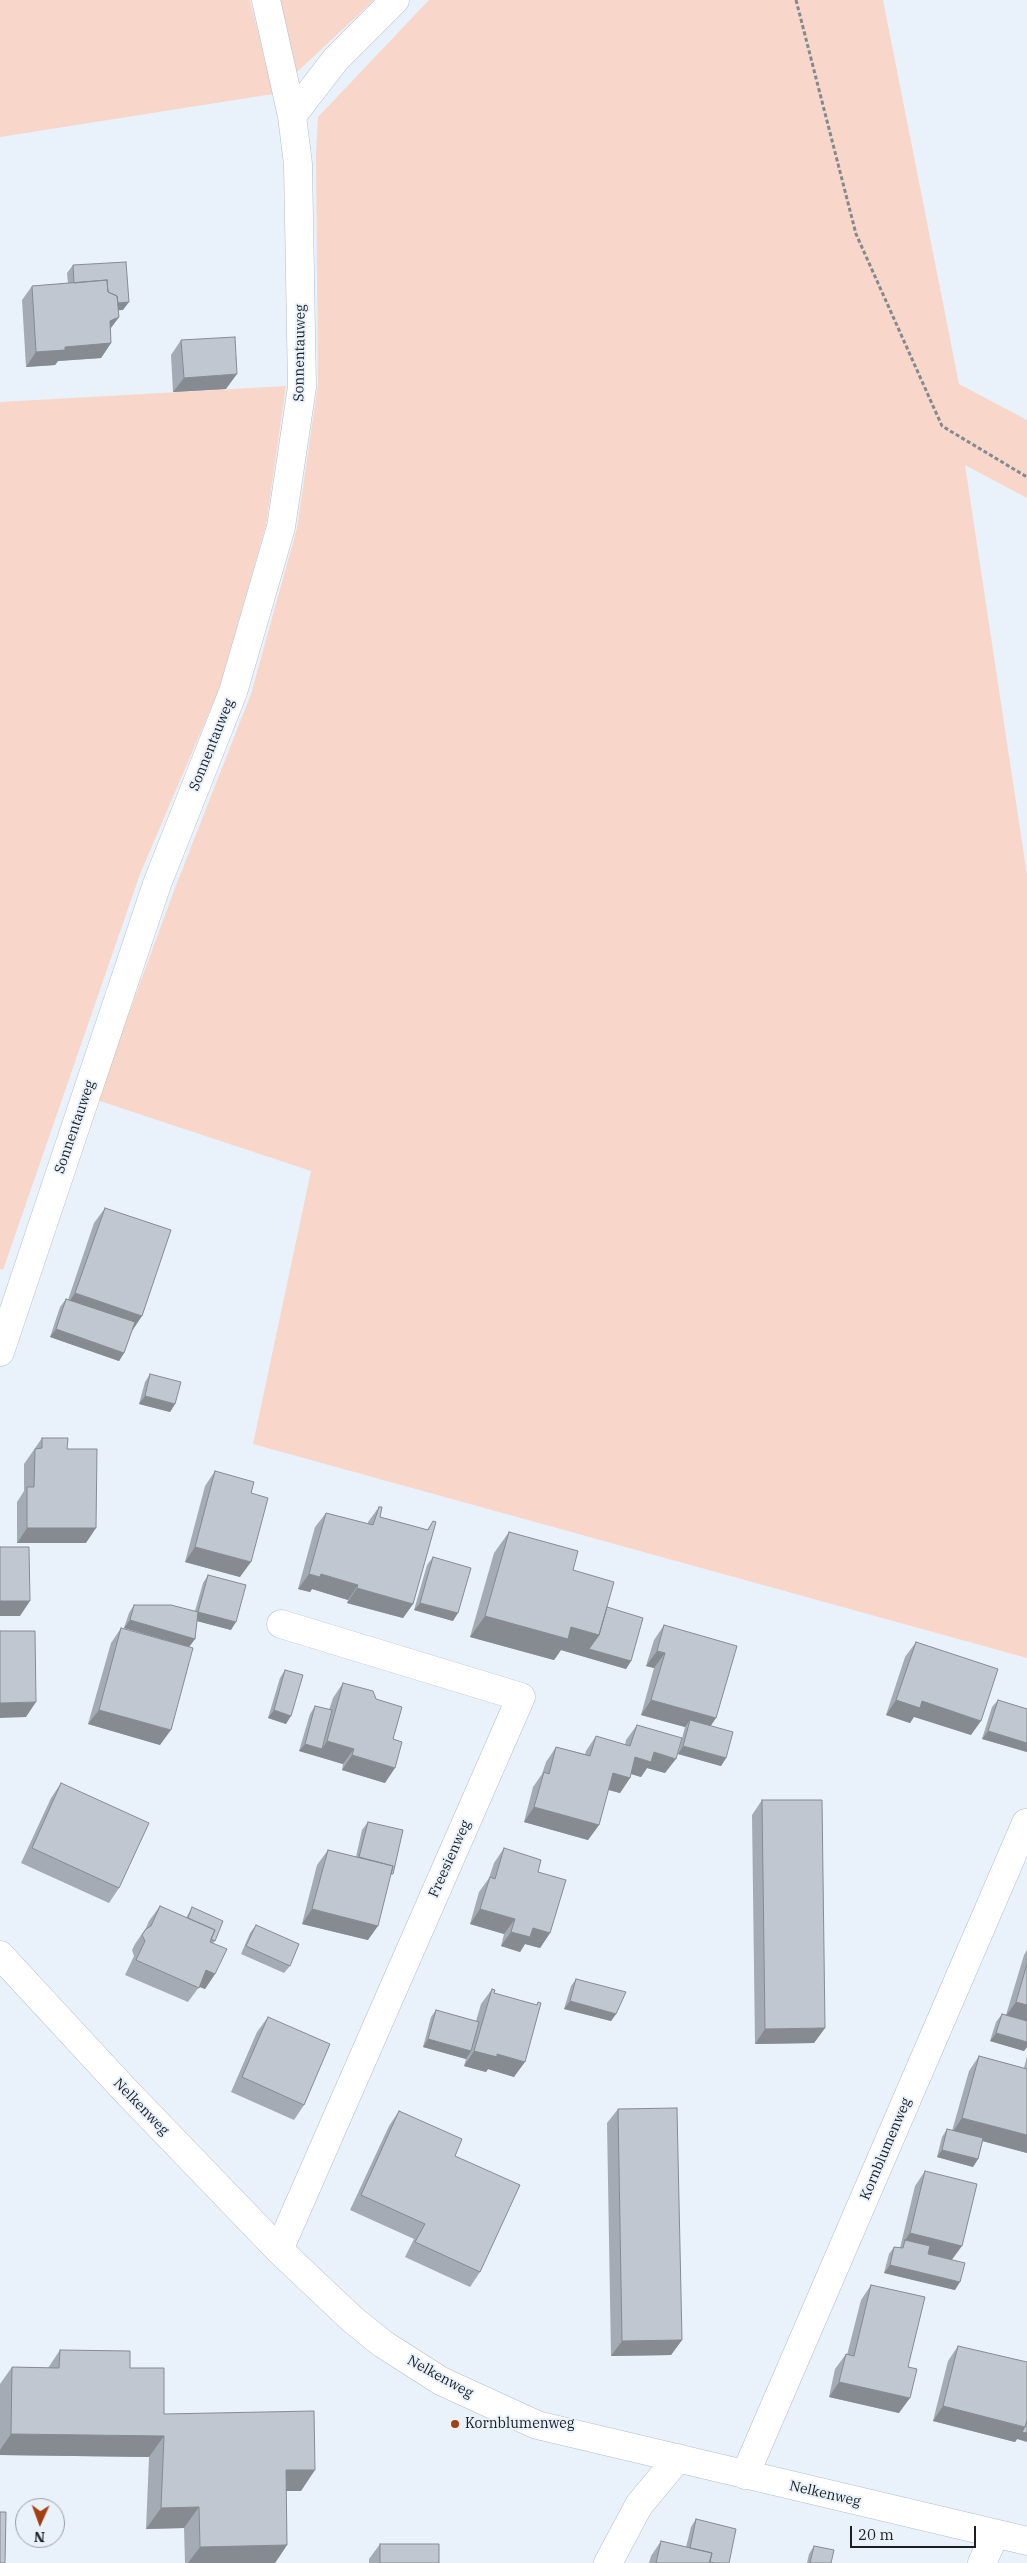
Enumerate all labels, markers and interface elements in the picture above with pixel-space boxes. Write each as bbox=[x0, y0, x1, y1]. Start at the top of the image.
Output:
street label: Sonnentauweg bbox=[291, 304, 309, 402]
street label: Sonnentauweg bbox=[186, 697, 238, 793]
street label: Sonnentauweg bbox=[51, 1078, 99, 1176]
street label: Freesienweg bbox=[425, 1818, 475, 1900]
street label: Nelkenweg bbox=[110, 2075, 172, 2139]
street label: Kornblumenweg bbox=[857, 2095, 915, 2203]
street label: Nelkenweg bbox=[404, 2352, 476, 2402]
place label: Kornblumenweg bbox=[465, 2416, 574, 2432]
marker: Kornblumenweg bbox=[449, 2418, 461, 2430]
street label: Nelkenweg bbox=[788, 2478, 862, 2510]
north arrow bbox=[15, 2498, 65, 2548]
scale bar bbox=[852, 2516, 978, 2548]
text: 20 m bbox=[858, 2525, 894, 2544]
text: N bbox=[34, 2528, 45, 2546]

